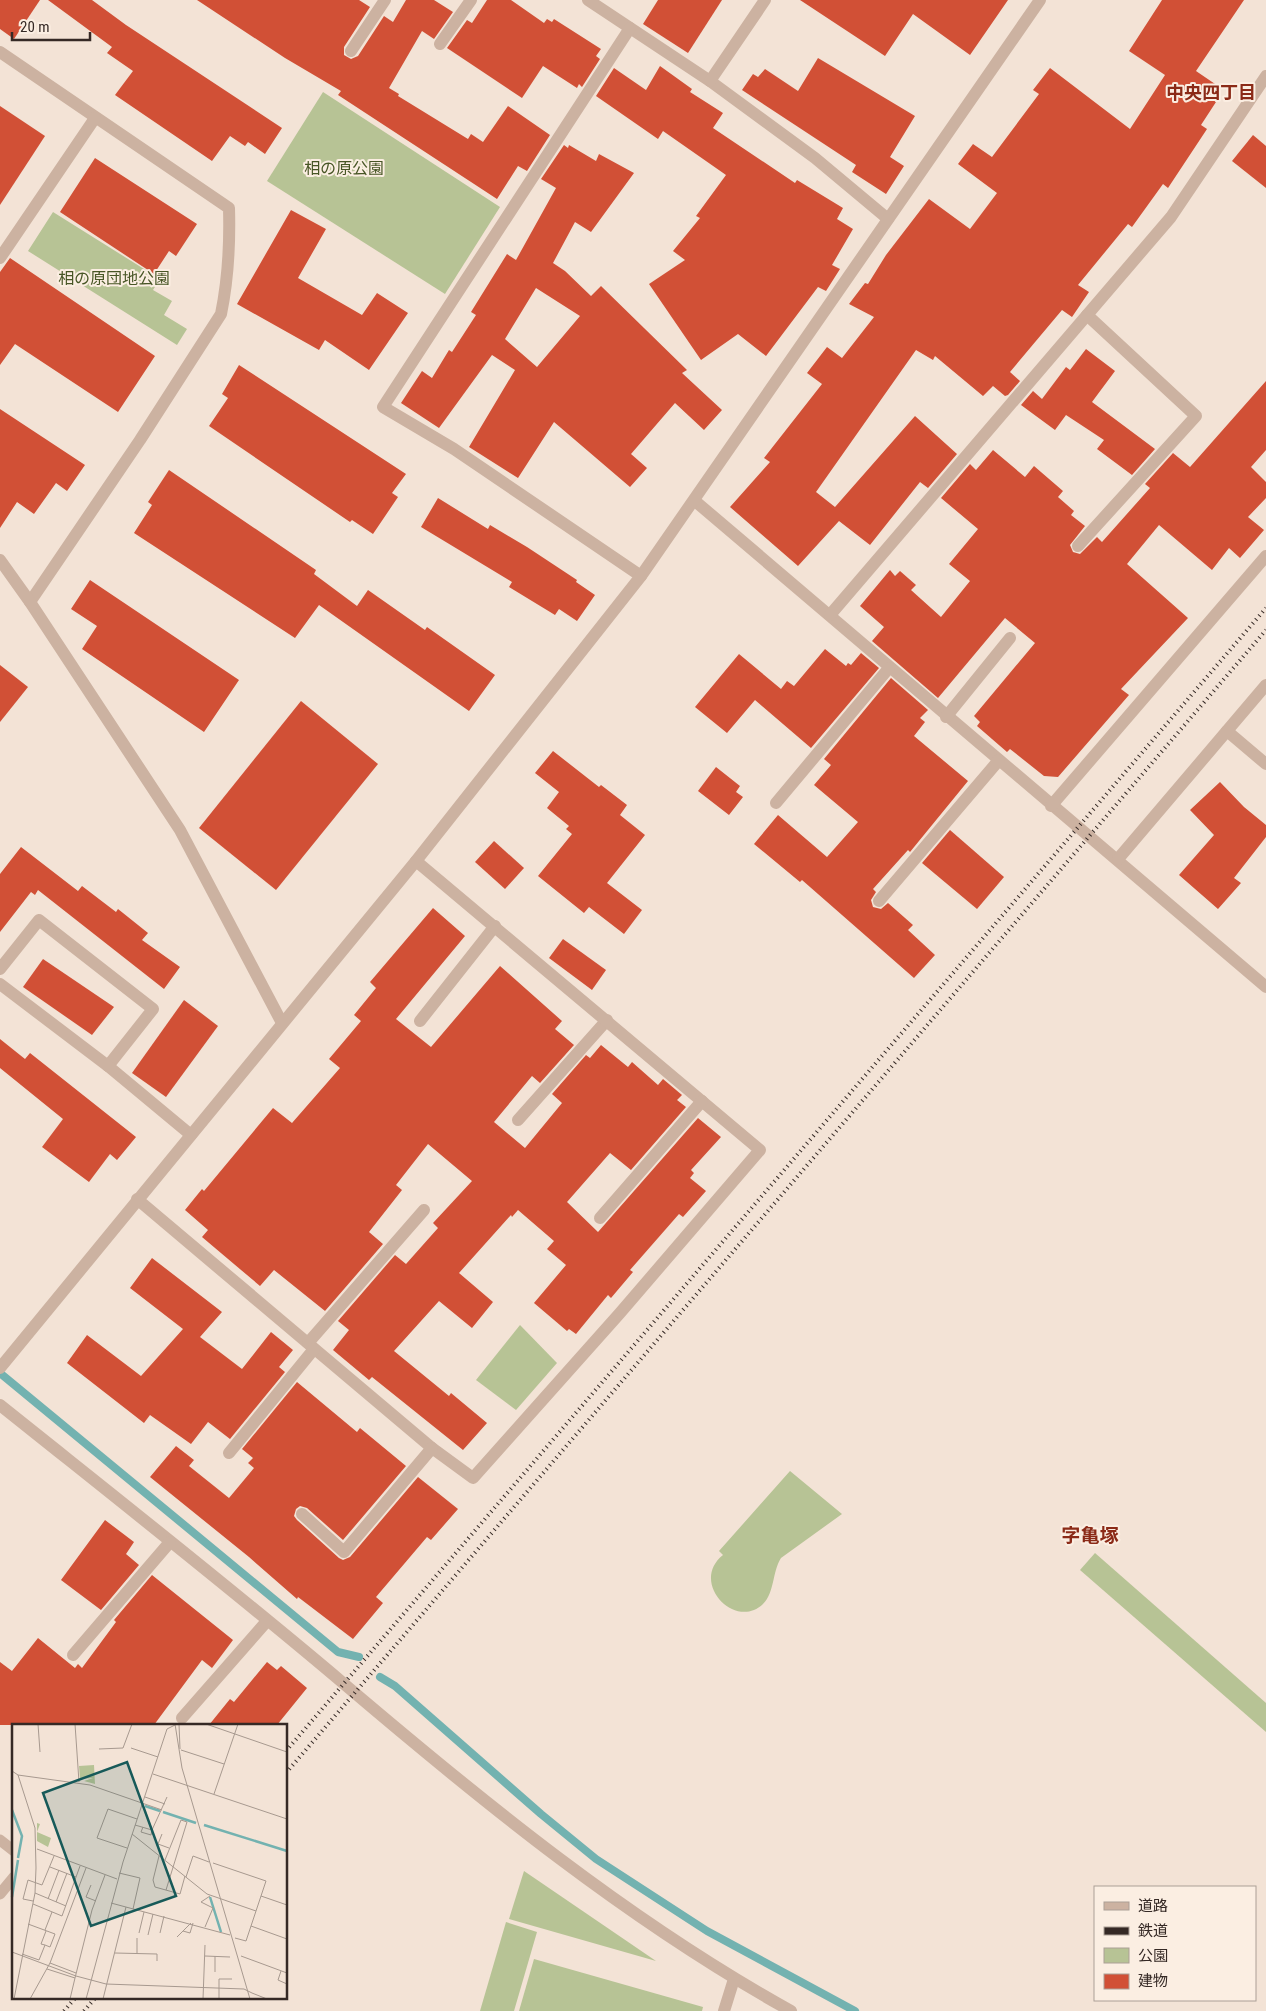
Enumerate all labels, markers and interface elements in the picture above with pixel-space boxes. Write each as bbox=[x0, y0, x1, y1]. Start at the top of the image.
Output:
scale bar bbox=[12, 10, 90, 42]
text: 20 m bbox=[20, 18, 50, 36]
district label: 中央四丁目 bbox=[1166, 82, 1256, 103]
park label: 相の原公園 bbox=[304, 159, 384, 178]
park label: 相の原団地公園 bbox=[58, 269, 170, 288]
district label: 字亀塚 bbox=[1061, 1524, 1119, 1547]
inset map bbox=[12, 1724, 288, 1998]
legend bbox=[1094, 1886, 1256, 2001]
text: 道路 bbox=[1138, 1897, 1168, 1915]
text: 鉄道 bbox=[1138, 1922, 1168, 1940]
text: 公園 bbox=[1138, 1947, 1168, 1965]
text: 建物 bbox=[1138, 1972, 1168, 1990]

